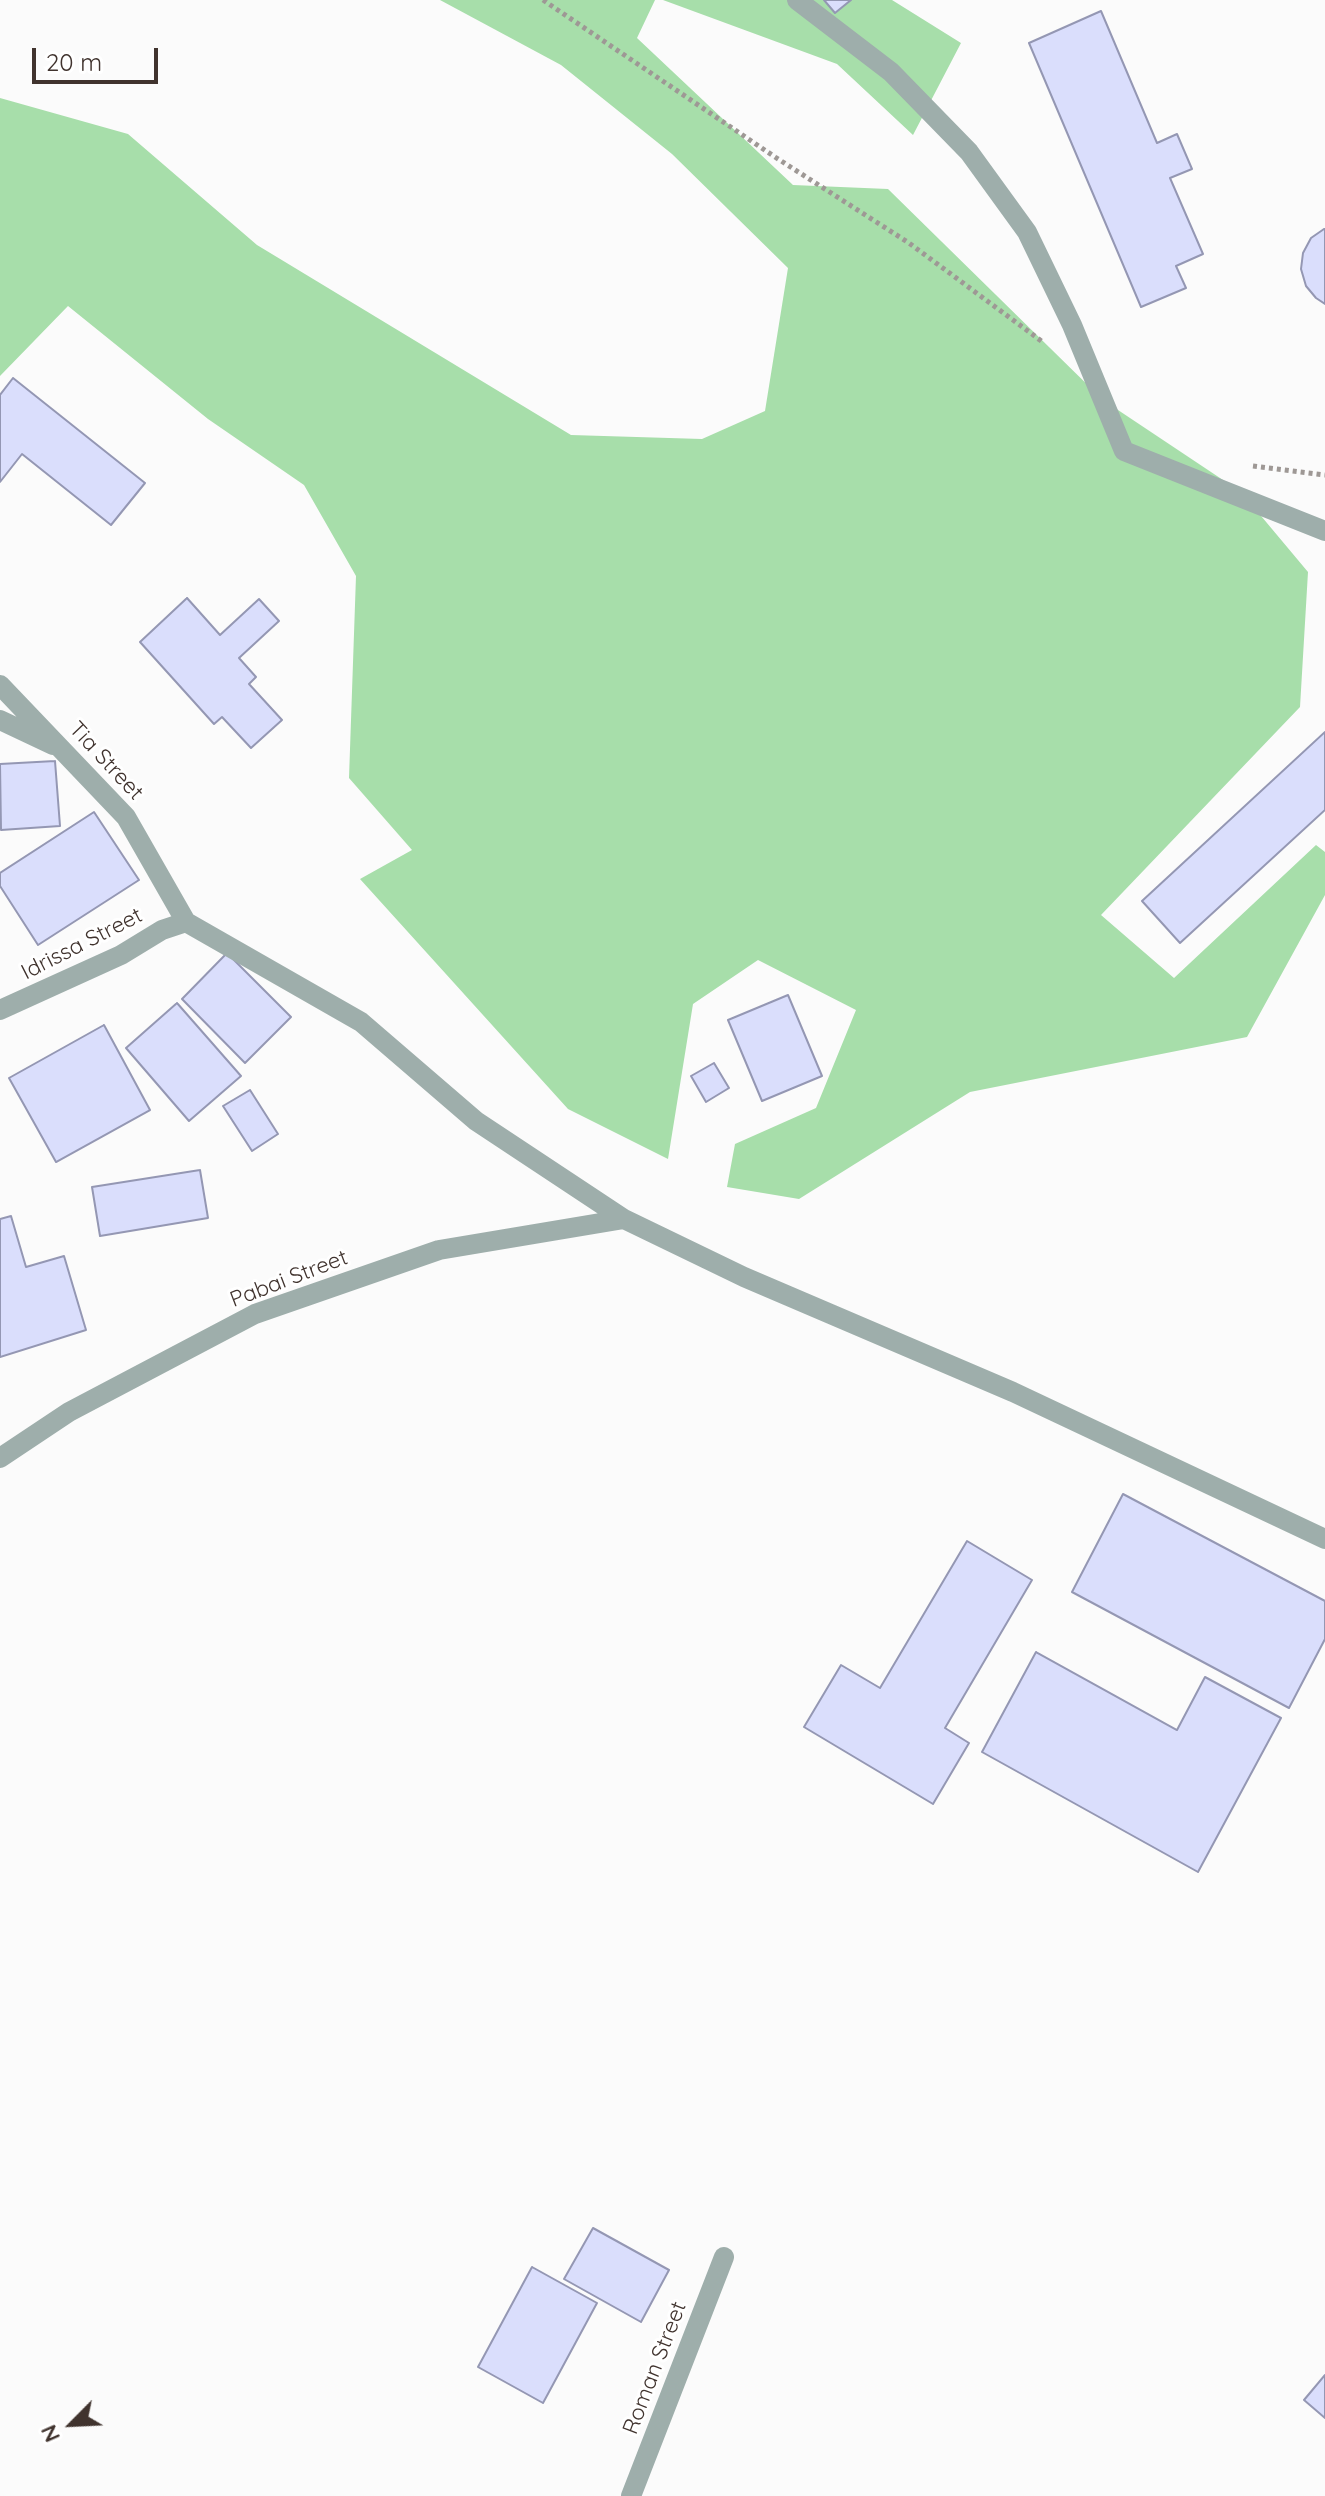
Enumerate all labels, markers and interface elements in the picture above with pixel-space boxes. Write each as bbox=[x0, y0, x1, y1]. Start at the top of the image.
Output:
scale bar bbox=[36, 32, 162, 82]
text: 20 m bbox=[46, 47, 102, 77]
street label: Tia Street bbox=[63, 716, 149, 806]
street label: Idrissa Street bbox=[17, 902, 147, 986]
street label: Pabai Street bbox=[226, 1244, 352, 1314]
street label: Roman Street bbox=[618, 2298, 692, 2438]
north arrow bbox=[32, 2384, 112, 2464]
text: N bbox=[34, 2421, 66, 2447]

